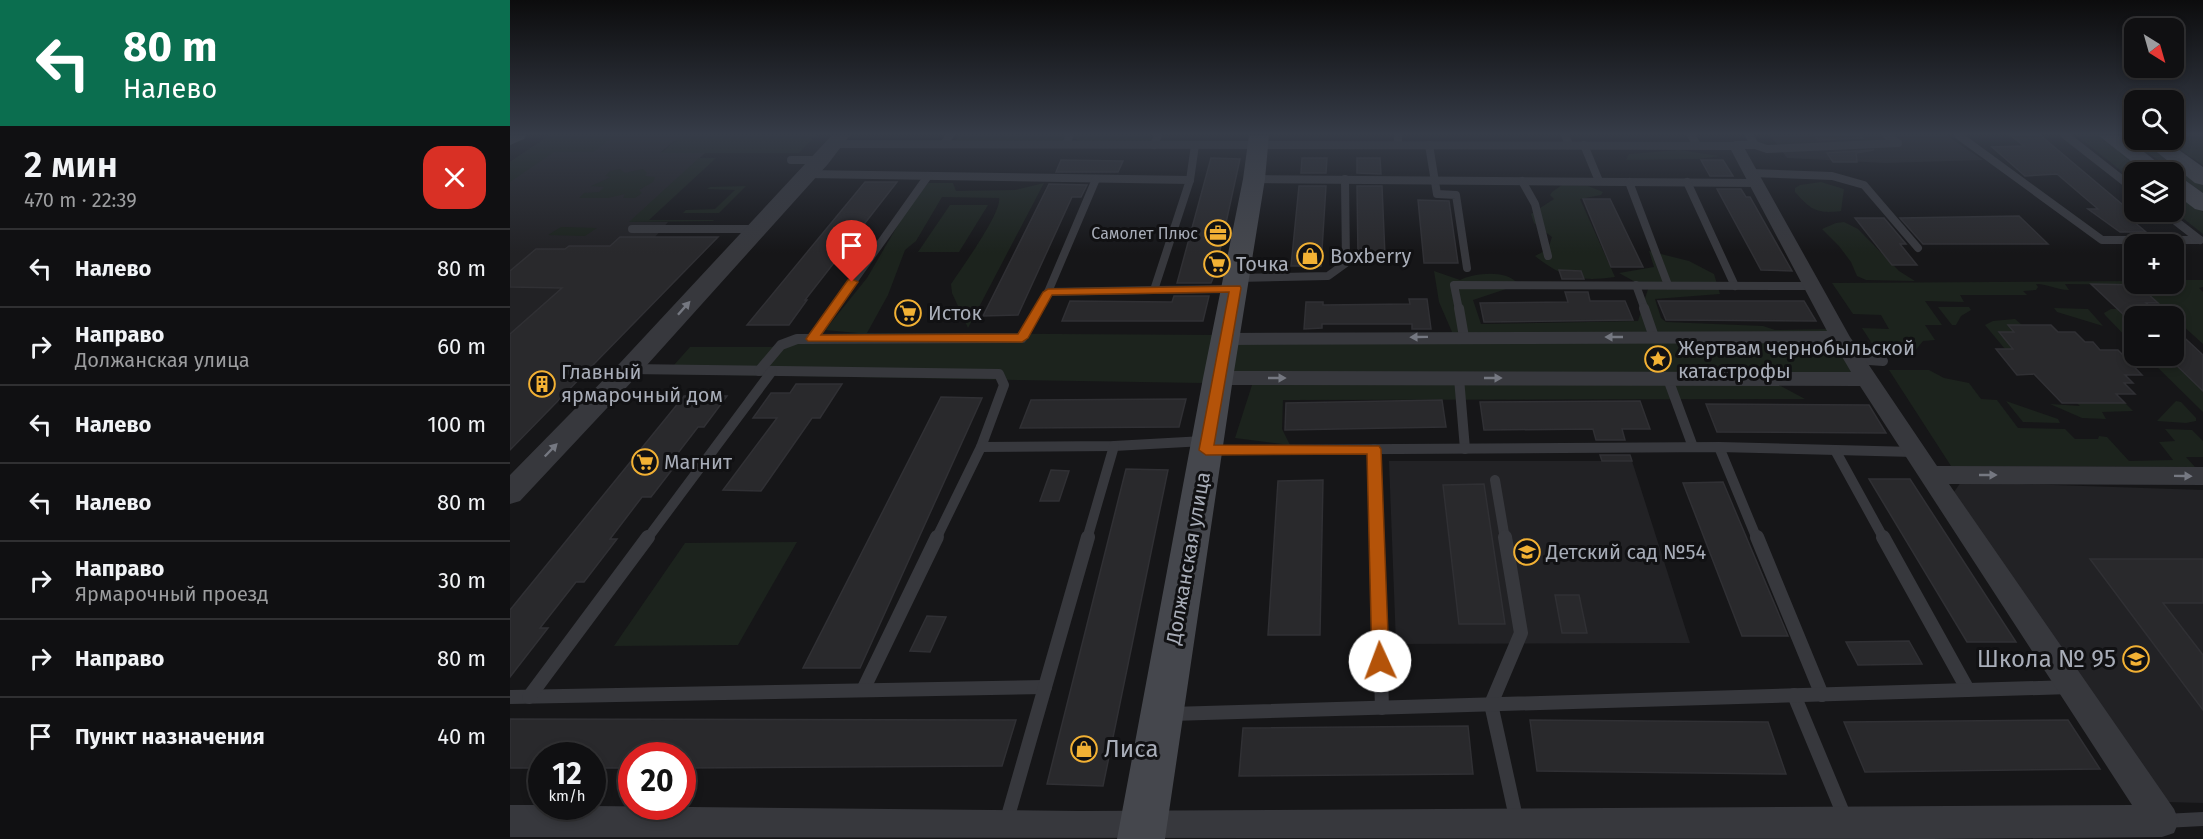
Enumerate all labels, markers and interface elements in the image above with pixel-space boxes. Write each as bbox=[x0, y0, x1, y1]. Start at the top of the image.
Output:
north arrow bbox=[2124, 18, 2184, 78]
map controls bbox=[2124, 18, 2184, 366]
text: 80 m bbox=[123, 22, 217, 72]
icon: left bbox=[24, 24, 102, 102]
text: Налево bbox=[123, 73, 217, 105]
button: search bbox=[2124, 90, 2184, 150]
text: 2 мин bbox=[24, 143, 118, 187]
button: close bbox=[423, 146, 486, 209]
button: layers bbox=[2124, 162, 2184, 222]
text: 470 m · 22:39 bbox=[24, 188, 137, 212]
office icon: Самолет Плюс bbox=[1203, 218, 1233, 248]
pin bbox=[826, 220, 877, 282]
place label: Самолет Плюс bbox=[1091, 224, 1198, 243]
icon: arrive bbox=[835, 229, 868, 262]
button: + bbox=[2124, 234, 2184, 294]
shop icon: Boxberry bbox=[1295, 241, 1325, 271]
place label: Boxberry bbox=[1330, 244, 1412, 268]
supermarket icon: Точка bbox=[1202, 249, 1232, 279]
icon: left bbox=[24, 252, 57, 285]
place label: Точка bbox=[1236, 252, 1289, 276]
text: Налево bbox=[75, 255, 151, 282]
text: 80 m bbox=[437, 255, 486, 282]
supermarket icon: Исток bbox=[893, 298, 923, 328]
one-way arrow bbox=[677, 301, 690, 316]
place label: Исток bbox=[928, 301, 982, 325]
button: − bbox=[2124, 306, 2184, 366]
text: Направо bbox=[75, 321, 164, 348]
icon: right bbox=[24, 330, 57, 363]
one-way arrow bbox=[1409, 332, 1428, 342]
one-way arrow bbox=[1604, 332, 1623, 342]
text: 60 m bbox=[437, 333, 486, 360]
place label: Жертвам чернобыльской катастрофы bbox=[1678, 336, 1915, 383]
place icon: Жертвам чернобыльской катастрофы bbox=[1643, 344, 1673, 374]
text: Должанская улица bbox=[75, 348, 250, 372]
place label: Главный ярмарочный дом bbox=[561, 360, 723, 407]
building icon: Главный ярмарочный дом bbox=[527, 369, 557, 399]
one-way arrow bbox=[1267, 373, 1286, 383]
one-way arrow bbox=[1483, 374, 1502, 383]
icon: left bbox=[24, 408, 57, 441]
text: Налево bbox=[75, 411, 151, 438]
text: 100 m bbox=[427, 411, 486, 438]
one-way arrow bbox=[543, 444, 557, 458]
supermarket icon: Магнит bbox=[630, 447, 660, 477]
place label: Магнит bbox=[664, 450, 733, 474]
street label: Должанская улица bbox=[1161, 470, 1215, 647]
one-way arrow bbox=[1978, 470, 1997, 480]
one-way arrow bbox=[2173, 471, 2192, 481]
icon: left bbox=[24, 486, 57, 519]
text: Налево bbox=[75, 489, 151, 516]
text: 80 m bbox=[437, 489, 486, 516]
school or university icon: Детский сад №54 bbox=[1512, 537, 1542, 567]
place label: Детский сад №54 bbox=[1545, 540, 1707, 564]
text: Направо bbox=[75, 555, 164, 582]
icon: right bbox=[24, 564, 57, 597]
text: 30 m bbox=[438, 567, 486, 594]
text: Ярмарочный проезд bbox=[75, 582, 268, 606]
position arrow bbox=[1348, 629, 1412, 693]
icon: right bbox=[24, 642, 57, 675]
school or university icon: Школа № 95 bbox=[2121, 644, 2151, 674]
text: Направо bbox=[75, 645, 164, 672]
text: 80 m bbox=[437, 645, 486, 672]
place label: Школа № 95 bbox=[1977, 645, 2116, 673]
icon: arrive bbox=[24, 720, 57, 753]
text: Пункт назначения bbox=[75, 723, 265, 750]
text: 40 m bbox=[437, 723, 486, 750]
shop icon: Лиса bbox=[1069, 734, 1099, 764]
place label: Лиса bbox=[1104, 735, 1159, 763]
speed limit sign: 20 bbox=[618, 742, 696, 820]
text: 12 bbox=[552, 756, 582, 792]
text: km/h bbox=[548, 787, 586, 805]

